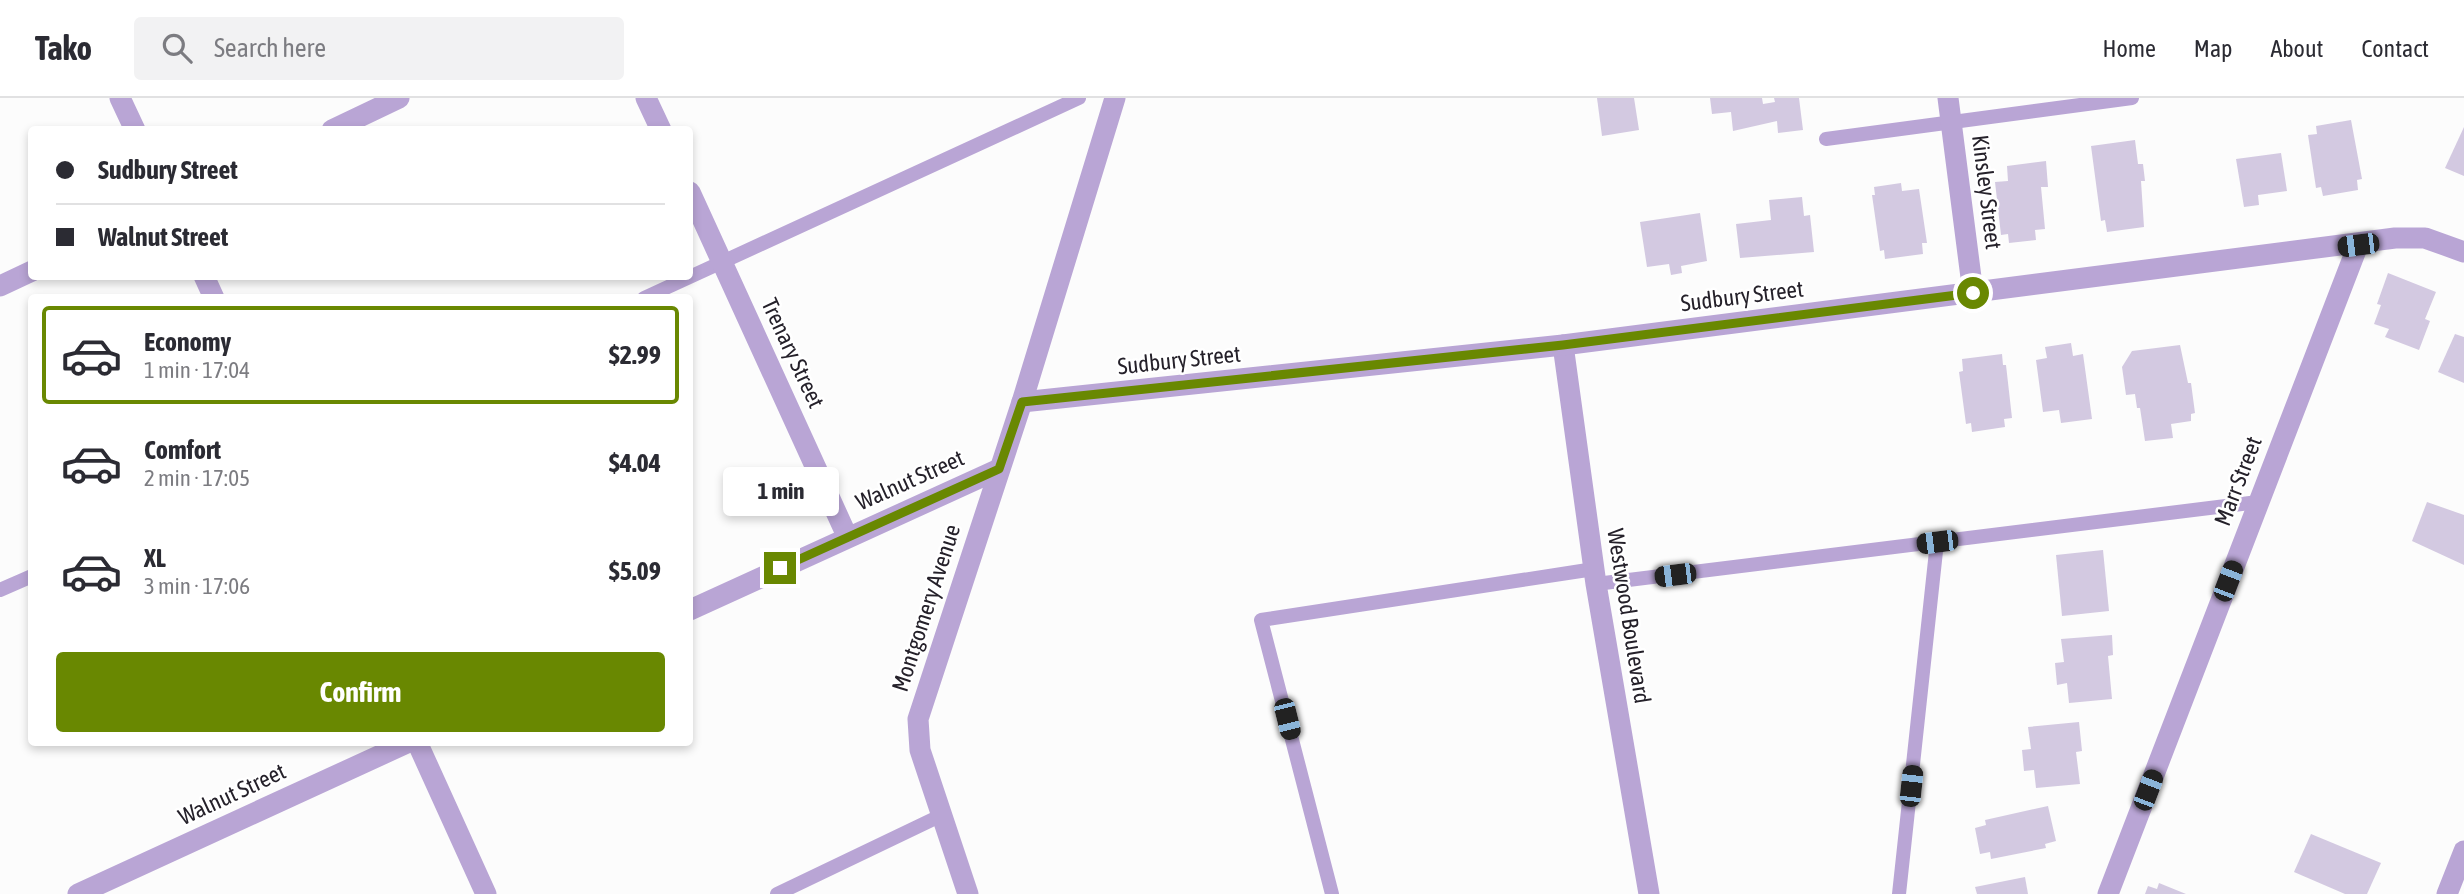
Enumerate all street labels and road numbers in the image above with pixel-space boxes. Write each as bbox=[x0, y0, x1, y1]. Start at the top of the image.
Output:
street label: Kinsley Street bbox=[1967, 133, 2007, 251]
street label: Sudbury Street bbox=[1679, 276, 1805, 316]
street label: Trenary Street bbox=[756, 294, 830, 412]
street label: Sudbury Street bbox=[1116, 341, 1242, 379]
street label: Marr Street bbox=[2209, 433, 2267, 529]
street label: Walnut Street bbox=[852, 445, 968, 515]
street label: Montgomery Avenue bbox=[887, 521, 965, 695]
street label: Westwood Boulevard bbox=[1602, 527, 1656, 705]
street label: Walnut Street bbox=[174, 758, 290, 830]

